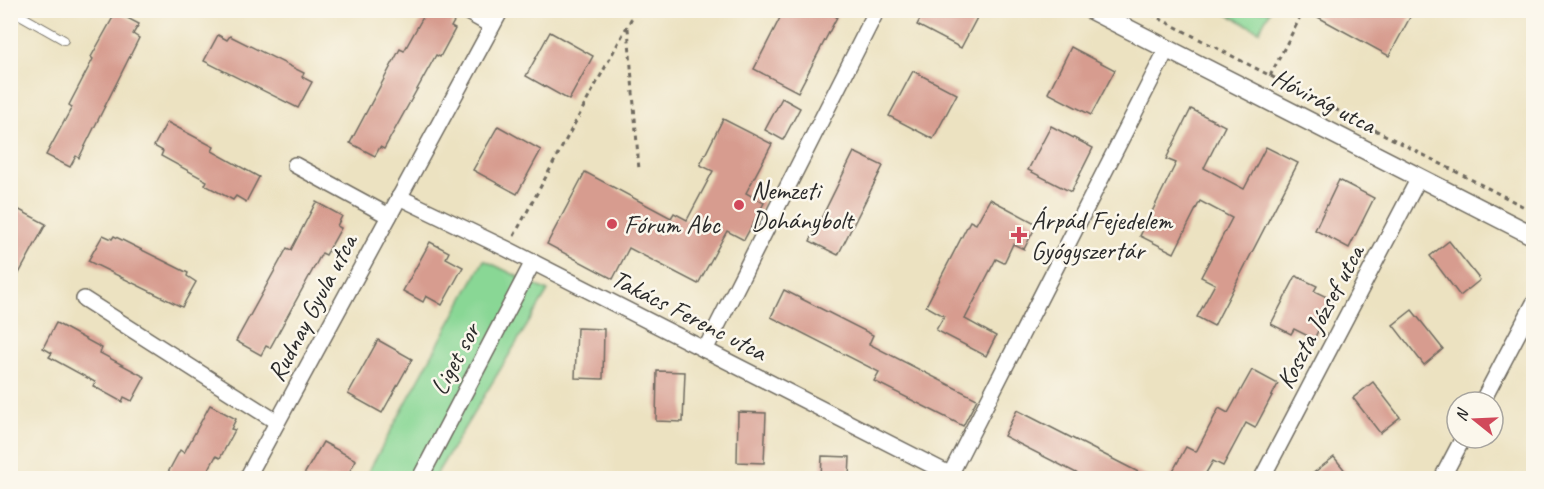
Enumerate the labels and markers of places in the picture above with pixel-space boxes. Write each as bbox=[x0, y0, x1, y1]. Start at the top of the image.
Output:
place label: Nemzeti Dohánybolt bbox=[751, 174, 855, 237]
marker: Nemzeti Dohánybolt bbox=[732, 198, 746, 212]
place label: Árpád Fejedelem Gyógyszertár bbox=[1031, 204, 1174, 267]
place label: Fórum Abc bbox=[624, 208, 722, 241]
marker: Fórum Abc bbox=[605, 217, 619, 231]
marker: Árpád Fejedelem Gyógyszertár bbox=[1012, 228, 1026, 242]

